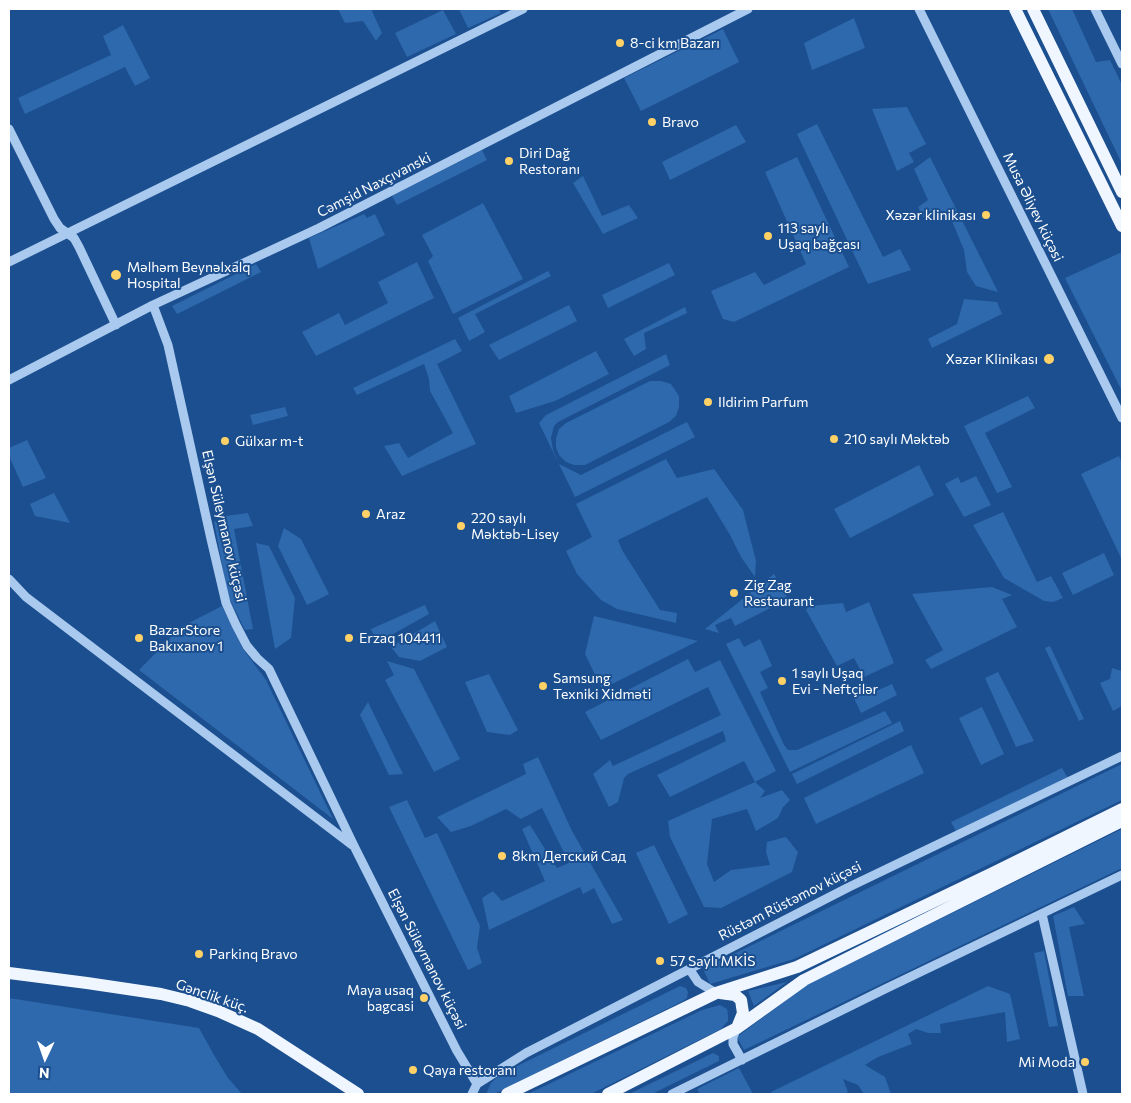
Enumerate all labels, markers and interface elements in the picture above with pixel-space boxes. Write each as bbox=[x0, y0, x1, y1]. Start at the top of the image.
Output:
place label: 8-ci km Bazarı bbox=[630, 35, 720, 51]
marker: 8-ci km Bazarı bbox=[614, 37, 626, 49]
place label: Bravo bbox=[662, 114, 699, 130]
marker: Bravo bbox=[646, 116, 658, 128]
place label: Diri Dağ Restoranı bbox=[519, 145, 580, 178]
street label: Cəmşid Naxçıvanski bbox=[314, 149, 434, 221]
street label: Musa Əliyev küçəsi bbox=[999, 150, 1067, 264]
marker: Diri Dağ Restoranı bbox=[503, 155, 515, 167]
place label: Xəzər klinikası bbox=[885, 207, 976, 223]
marker: Xəzər klinikası bbox=[980, 209, 992, 221]
place label: 113 saylı Uşaq bağçası bbox=[778, 220, 860, 252]
marker: 113 saylı Uşaq bağçası bbox=[762, 230, 774, 242]
place label: Məlhəm Beynəlxalq Hospital bbox=[127, 259, 250, 292]
marker: Məlhəm Beynəlxalq Hospital bbox=[109, 268, 123, 282]
place label: Xəzər Klinikası bbox=[946, 351, 1038, 367]
marker: Xəzər Klinikası bbox=[1042, 352, 1056, 366]
place label: Ildirim Parfum bbox=[718, 394, 809, 410]
marker: Ildirim Parfum bbox=[702, 396, 714, 408]
place label: 210 saylı Məktəb bbox=[844, 431, 950, 447]
place label: Gülxar m-t bbox=[235, 433, 304, 449]
marker: 210 saylı Məktəb bbox=[828, 433, 840, 445]
marker: Gülxar m-t bbox=[219, 435, 231, 447]
street label: Elşən Süleymanov küçəsi bbox=[198, 448, 250, 604]
place label: Araz bbox=[376, 506, 405, 522]
marker: Araz bbox=[360, 508, 372, 520]
place label: 220 saylı Məktəb-Lisey bbox=[471, 510, 559, 542]
marker: 220 saylı Məktəb-Lisey bbox=[455, 520, 467, 532]
place label: Zig Zag Restaurant bbox=[744, 577, 814, 610]
marker: Zig Zag Restaurant bbox=[728, 587, 740, 599]
place label: BazarStore Bakıxanov 1 bbox=[149, 622, 223, 654]
place label: Erzaq 104411 bbox=[359, 630, 442, 646]
marker: BazarStore Bakıxanov 1 bbox=[133, 632, 145, 644]
marker: Erzaq 104411 bbox=[343, 632, 355, 644]
place label: 1 saylı Uşaq Evi - Neftçilər bbox=[792, 665, 878, 698]
place label: Samsung Texniki Xidməti bbox=[553, 670, 651, 702]
marker: 1 saylı Uşaq Evi - Neftçilər bbox=[776, 675, 788, 687]
marker: Samsung Texniki Xidməti bbox=[537, 680, 549, 692]
place label: 8km Детский Сад bbox=[512, 848, 626, 864]
marker: 8km Детский Сад bbox=[496, 850, 508, 862]
street label: Rüstəm Rüstəmov küçəsi bbox=[716, 858, 864, 944]
street label: Elşən Süleymanov küçəsi bbox=[384, 886, 470, 1032]
place label: Parkinq Bravo bbox=[209, 946, 298, 962]
marker: Parkinq Bravo bbox=[193, 948, 205, 960]
place label: 57 Saylı MKİS bbox=[670, 953, 755, 969]
marker: 57 Saylı MKİS bbox=[654, 955, 666, 967]
street label: Gənclik küç. bbox=[174, 976, 250, 1016]
place label: Maya usaq bagcasi bbox=[347, 982, 414, 1014]
marker: Maya usaq bagcasi bbox=[418, 992, 430, 1004]
north arrow bbox=[20, 1033, 70, 1083]
place label: Mi Moda bbox=[1018, 1054, 1075, 1070]
marker: Mi Moda bbox=[1079, 1056, 1091, 1068]
place label: Qaya restoranı bbox=[423, 1062, 516, 1078]
marker: Qaya restoranı bbox=[407, 1064, 419, 1076]
text: N bbox=[39, 1065, 50, 1082]

